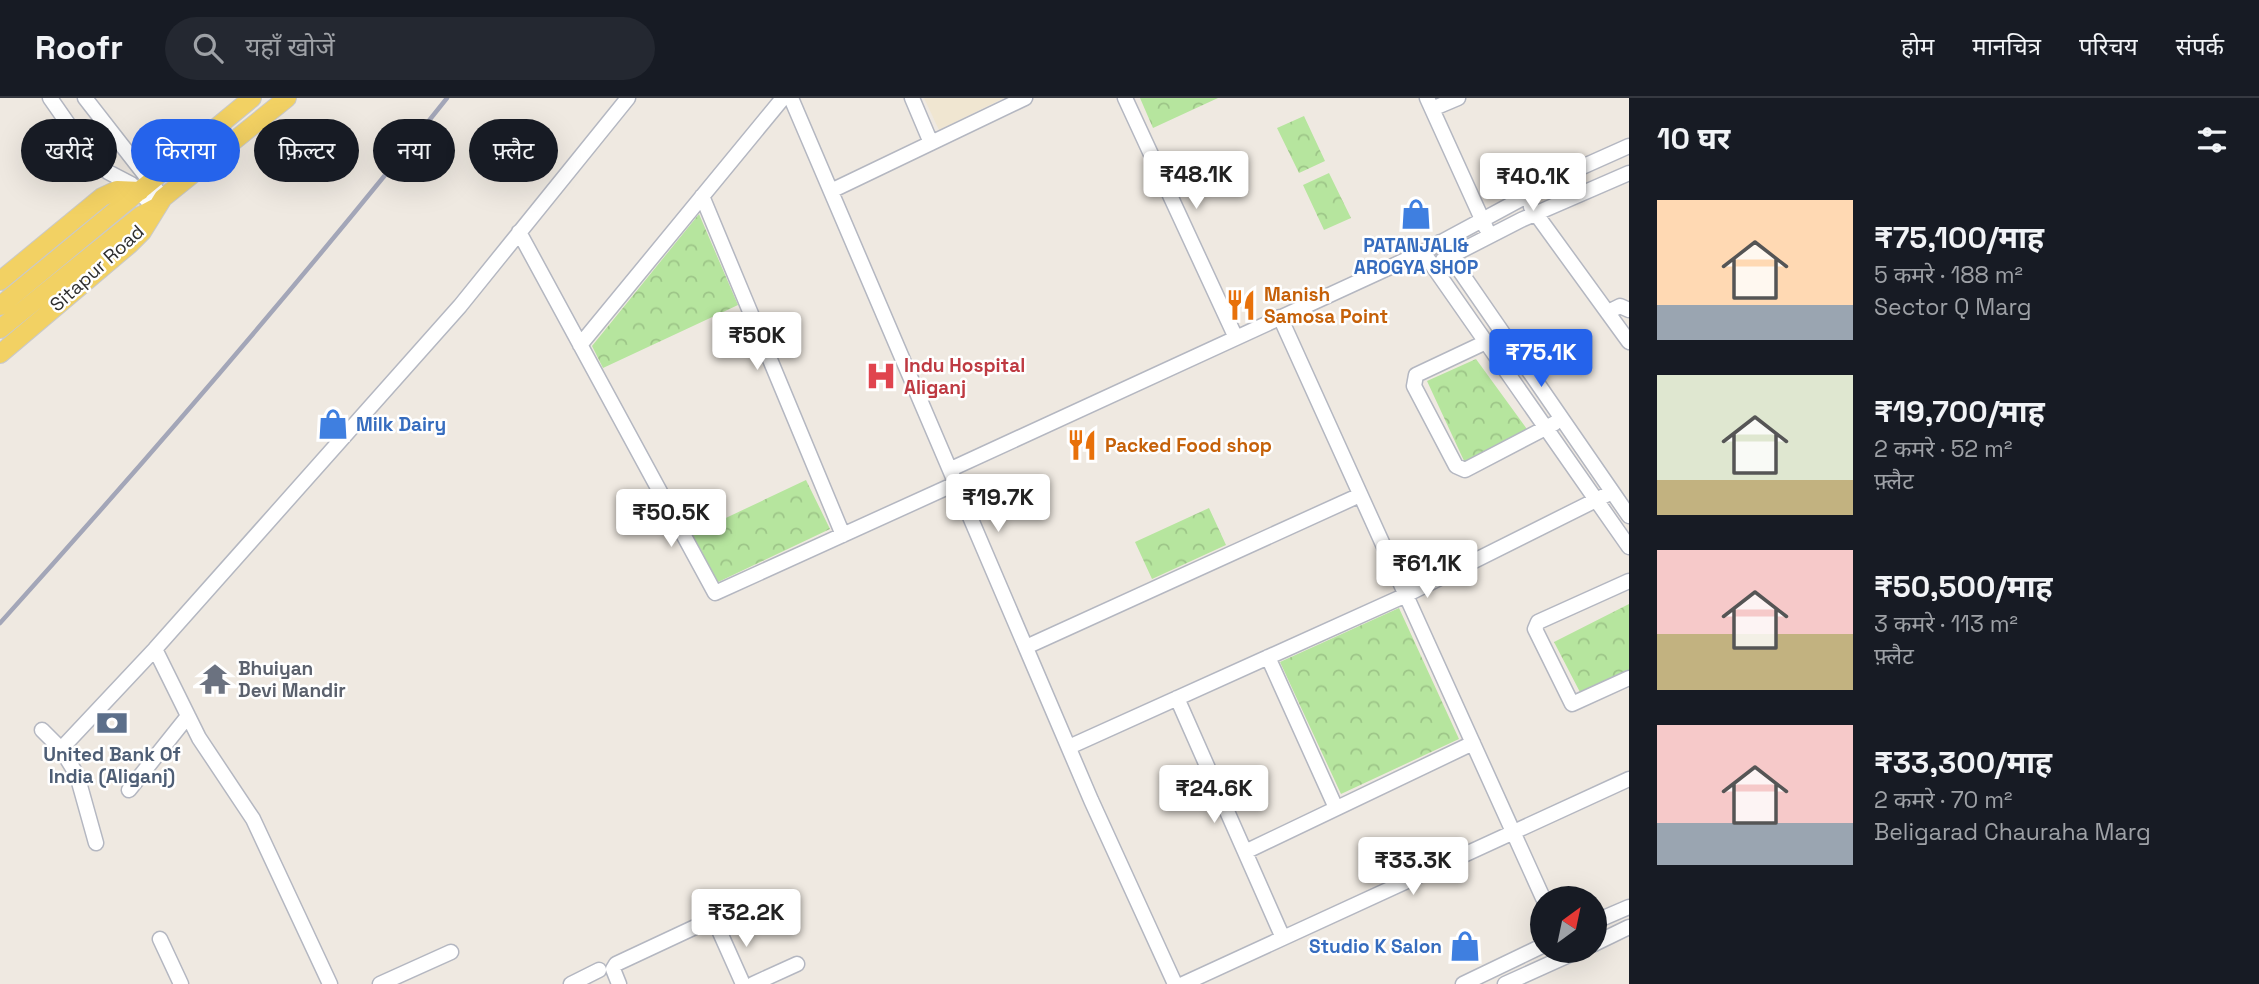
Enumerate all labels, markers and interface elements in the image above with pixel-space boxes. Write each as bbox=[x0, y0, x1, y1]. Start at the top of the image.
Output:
search box bbox=[165, 17, 655, 80]
text: Roofr bbox=[35, 27, 123, 69]
icon: search bbox=[189, 29, 227, 67]
text: यहाँ खोजें bbox=[245, 30, 335, 64]
text: होम bbox=[1901, 31, 1934, 62]
text: मानचित्र bbox=[1972, 31, 2041, 62]
text: परिचय bbox=[2079, 31, 2138, 62]
text: संपर्क bbox=[2176, 31, 2224, 62]
chip: खरीदें bbox=[21, 119, 117, 182]
chip: किराया bbox=[131, 119, 240, 182]
chip: फ़िल्टर bbox=[254, 119, 359, 182]
chip: नया bbox=[373, 119, 455, 182]
chip: फ़्लैट bbox=[469, 119, 558, 182]
text: 10 घर bbox=[1657, 119, 1730, 158]
icon: filters bbox=[2193, 121, 2231, 159]
pin: ₹48.1K bbox=[1139, 152, 1253, 211]
pin: ₹40.1K bbox=[1476, 153, 1590, 213]
text: ₹48.1K bbox=[1159, 159, 1233, 189]
text: ₹40.1K bbox=[1496, 161, 1570, 191]
shop icon: PATANJALI& AROGYA SHOP bbox=[1399, 197, 1433, 231]
text: ₹75,100/माह bbox=[1874, 218, 2044, 257]
street label: Sitapur Road bbox=[45, 219, 149, 317]
icon: home bbox=[1713, 228, 1797, 312]
place label: PATANJALI& AROGYA SHOP bbox=[1354, 233, 1478, 280]
text: 5 कमरे · 188 m² bbox=[1874, 260, 2023, 290]
place label: Manish Samosa Point bbox=[1264, 282, 1388, 329]
restaurant icon: Manish Samosa Point bbox=[1224, 288, 1258, 322]
text: Sector Q Marg bbox=[1874, 292, 2031, 322]
pin: ₹50K bbox=[716, 313, 798, 372]
text: ₹50K bbox=[728, 320, 786, 350]
pin: ₹75.1K bbox=[1484, 330, 1598, 389]
text: ₹75.1K bbox=[1505, 337, 1577, 367]
place label: Indu Hospital Aliganj bbox=[904, 353, 1025, 400]
hospital icon: Indu Hospital Aliganj bbox=[864, 359, 898, 393]
text: ₹19,700/माह bbox=[1874, 392, 2045, 431]
icon: home bbox=[1713, 403, 1797, 487]
shop icon: Milk Dairy bbox=[316, 407, 350, 441]
place label: Milk Dairy bbox=[356, 412, 446, 437]
restaurant icon: Packed Food shop bbox=[1065, 428, 1099, 462]
place label: Packed Food shop bbox=[1105, 433, 1272, 458]
text: 2 कमरे · 52 m² bbox=[1874, 434, 2012, 464]
text: फ़्लैट bbox=[1874, 466, 1914, 496]
pin: ₹19.7K bbox=[941, 474, 1055, 534]
text: ₹19.7K bbox=[962, 482, 1034, 512]
pin: ₹50.5K bbox=[614, 490, 728, 549]
text: ₹50.5K bbox=[632, 497, 710, 527]
pin: ₹61.1K bbox=[1370, 540, 1484, 600]
text: ₹61.1K bbox=[1392, 548, 1462, 578]
text: ₹50,500/माह bbox=[1874, 567, 2052, 606]
icon: home bbox=[1713, 578, 1797, 662]
text: 3 कमरे · 113 m² bbox=[1874, 609, 2018, 639]
text: फ़्लैट bbox=[1874, 641, 1914, 671]
place label: Bhuiyan Devi Mandir bbox=[238, 656, 346, 703]
temple icon: Bhuiyan Devi Mandir bbox=[198, 662, 232, 696]
bank icon: United Bank Of India (Aliganj) bbox=[95, 706, 129, 740]
place label: United Bank Of India (Aliganj) bbox=[43, 742, 181, 789]
text: ₹33,300/माह bbox=[1874, 743, 2052, 782]
icon: home bbox=[1713, 753, 1797, 837]
pin: ₹24.6K bbox=[1157, 766, 1271, 825]
text: ₹24.6K bbox=[1175, 773, 1253, 803]
text: 2 कमरे · 70 m² bbox=[1874, 785, 2012, 815]
text: Beligarad Chauraha Marg bbox=[1874, 817, 2151, 847]
pin: ₹33.3K bbox=[1356, 838, 1470, 897]
text: ₹33.3K bbox=[1374, 845, 1452, 875]
north arrow bbox=[1530, 886, 1606, 962]
map controls bbox=[1530, 886, 1607, 963]
pin: ₹32.2K bbox=[689, 890, 803, 949]
text: ₹32.2K bbox=[708, 897, 784, 927]
shop icon: Studio K Salon bbox=[1448, 929, 1482, 963]
place label: Studio K Salon bbox=[1309, 934, 1442, 959]

